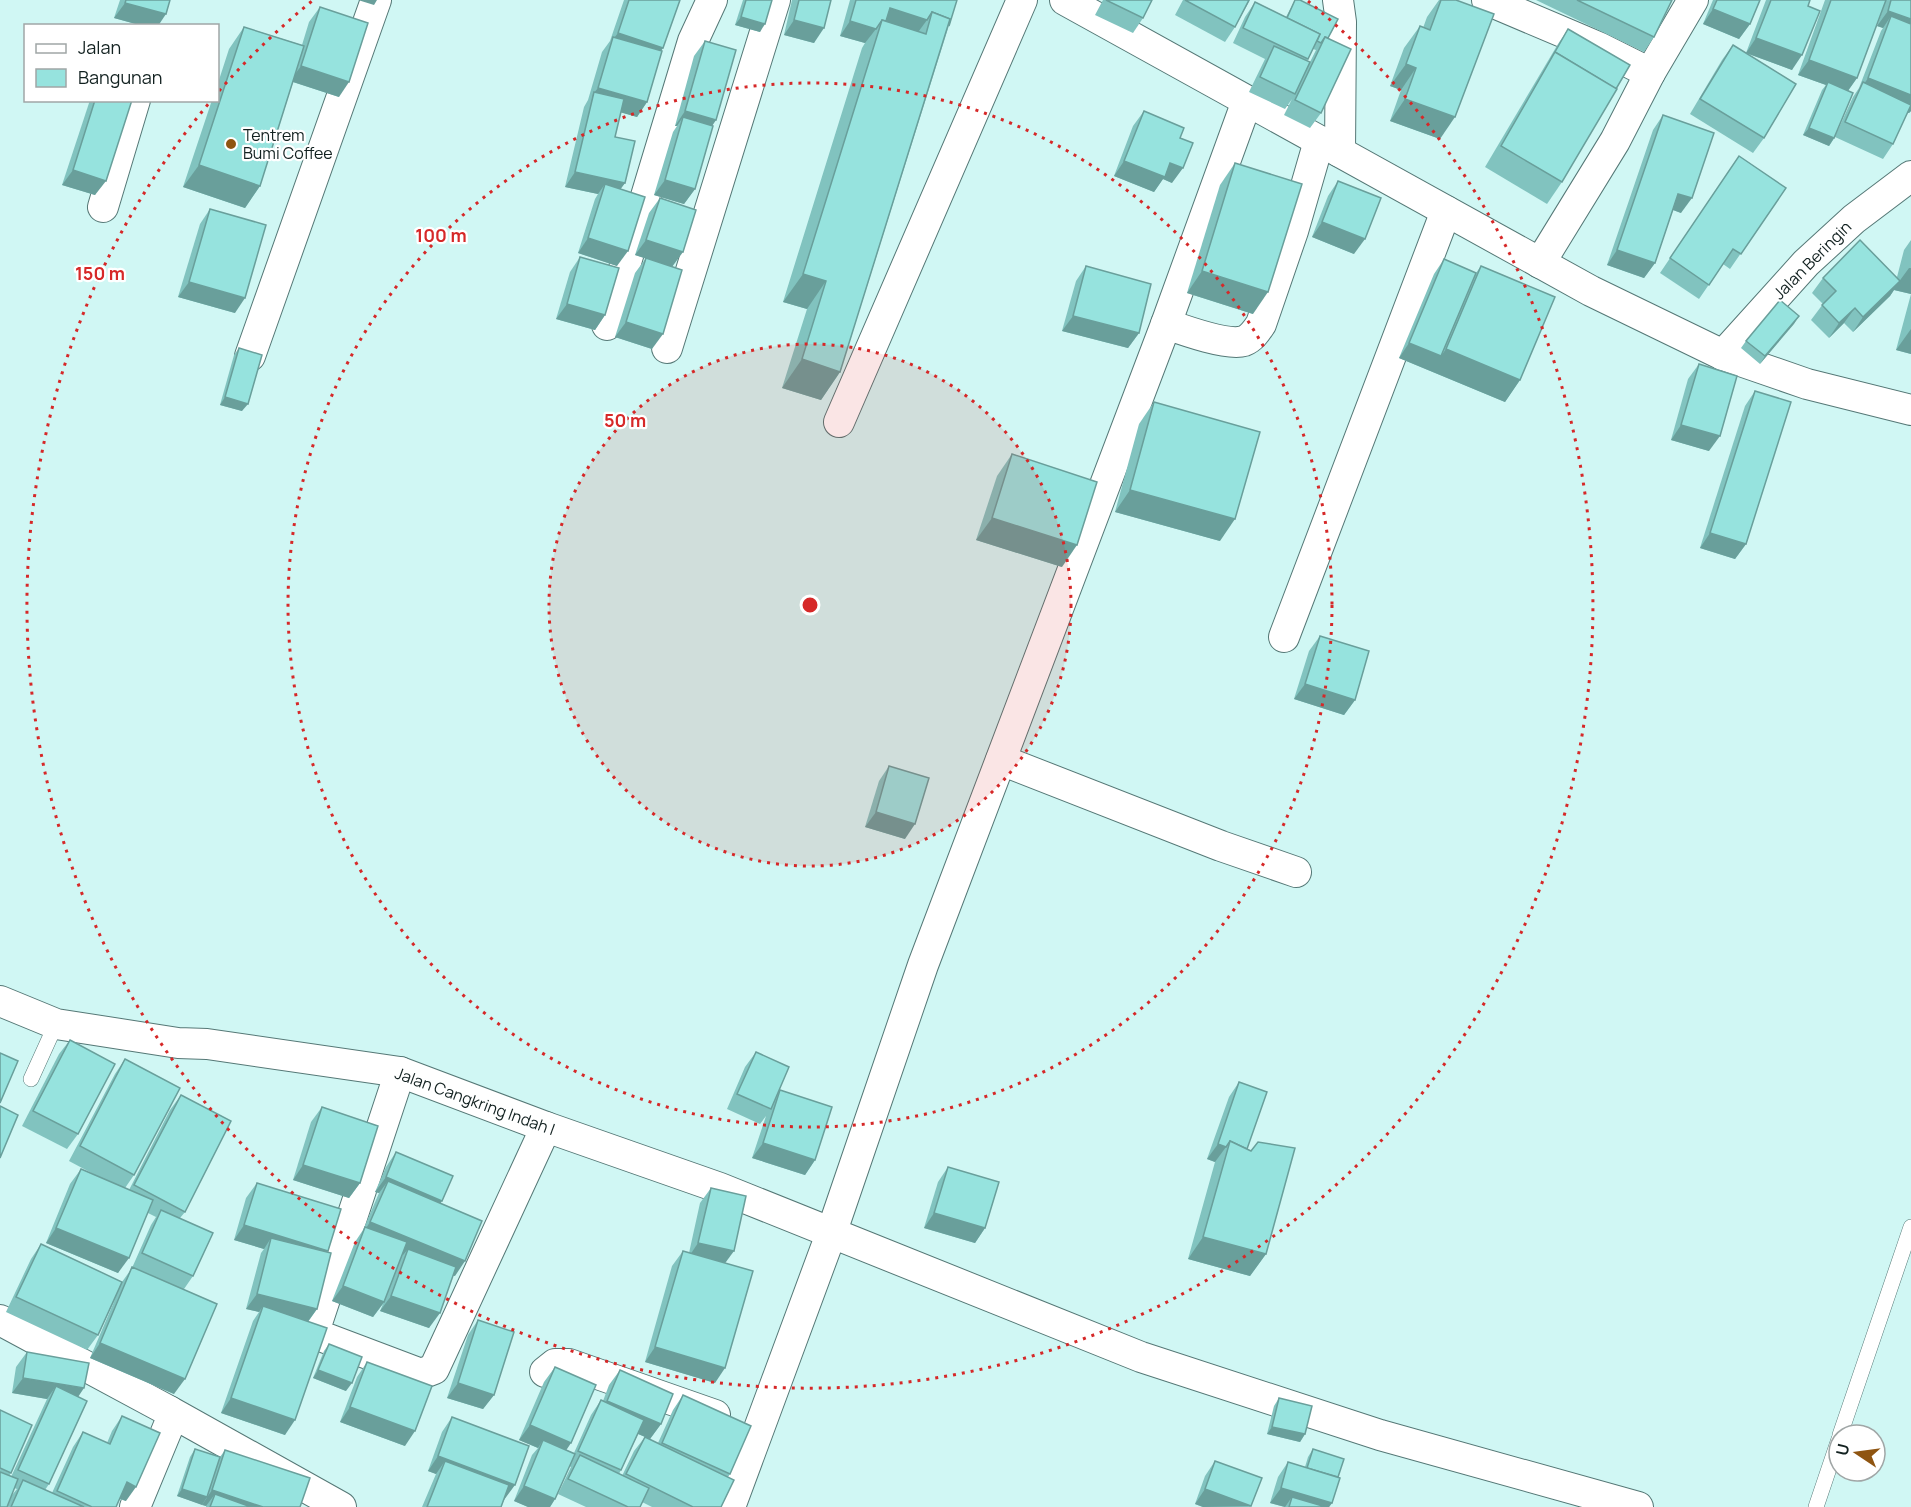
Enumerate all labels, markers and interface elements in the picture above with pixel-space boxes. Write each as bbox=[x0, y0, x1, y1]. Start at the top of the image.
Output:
legend bbox=[24, 24, 219, 102]
text: Jalan bbox=[78, 35, 121, 59]
text: Bangunan bbox=[78, 65, 162, 89]
place label: Tentrem Bumi Coffee bbox=[243, 124, 333, 164]
marker: Tentrem Bumi Coffee bbox=[224, 137, 238, 151]
street label: Jalan Beringin bbox=[1768, 216, 1856, 304]
text: 100 m bbox=[415, 223, 467, 247]
text: 150 m bbox=[75, 261, 125, 285]
text: 50 m bbox=[604, 408, 646, 432]
centre of rings bbox=[800, 595, 820, 615]
street label: Jalan Cangkring Indah I bbox=[392, 1062, 558, 1140]
north arrow bbox=[1827, 1423, 1887, 1483]
text: U bbox=[1830, 1442, 1854, 1458]

